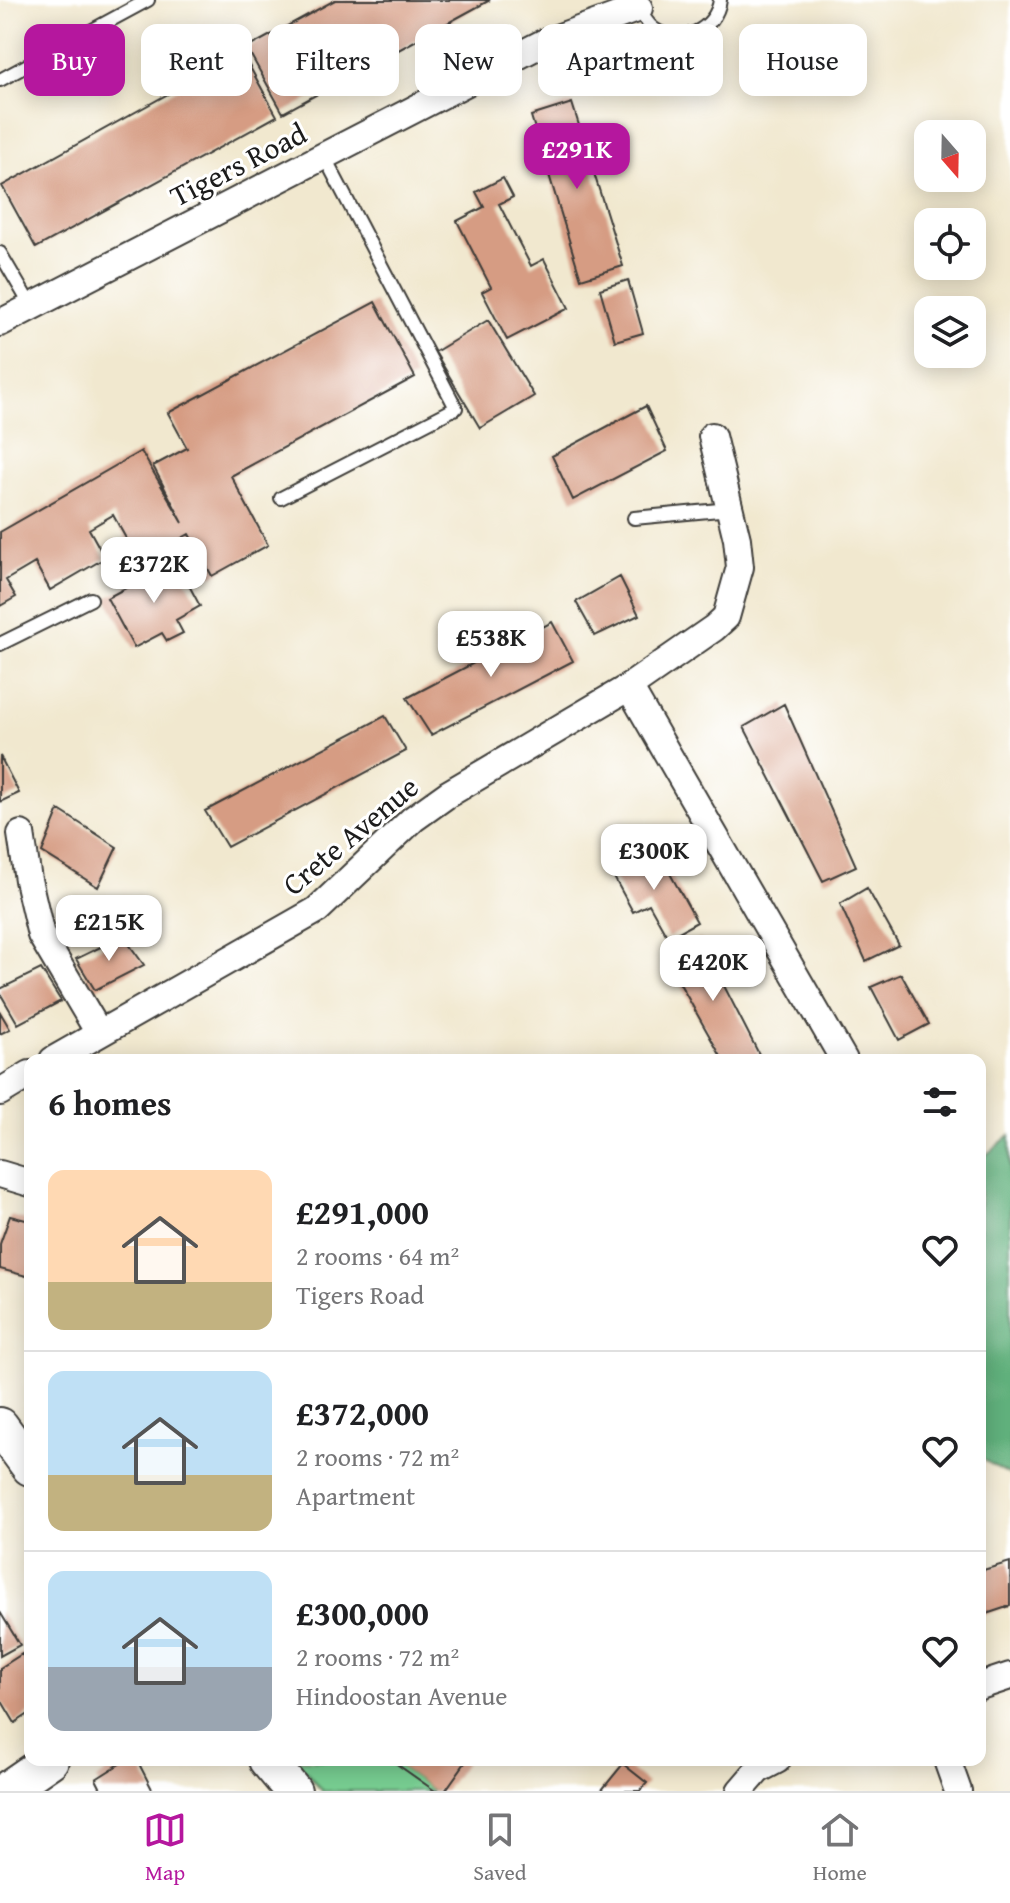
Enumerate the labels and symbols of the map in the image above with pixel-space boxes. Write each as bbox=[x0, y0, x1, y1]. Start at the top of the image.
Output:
street label: Tigers Road bbox=[162, 111, 314, 217]
north arrow bbox=[914, 120, 986, 192]
pin: £291K bbox=[521, 123, 633, 191]
pin: £372K bbox=[98, 537, 210, 605]
pin: £538K bbox=[435, 611, 547, 679]
street label: Crete Avenue bbox=[272, 765, 428, 905]
pin: £300K bbox=[598, 824, 710, 892]
pin: £215K bbox=[53, 895, 165, 963]
pin: £420K bbox=[657, 935, 769, 1003]

